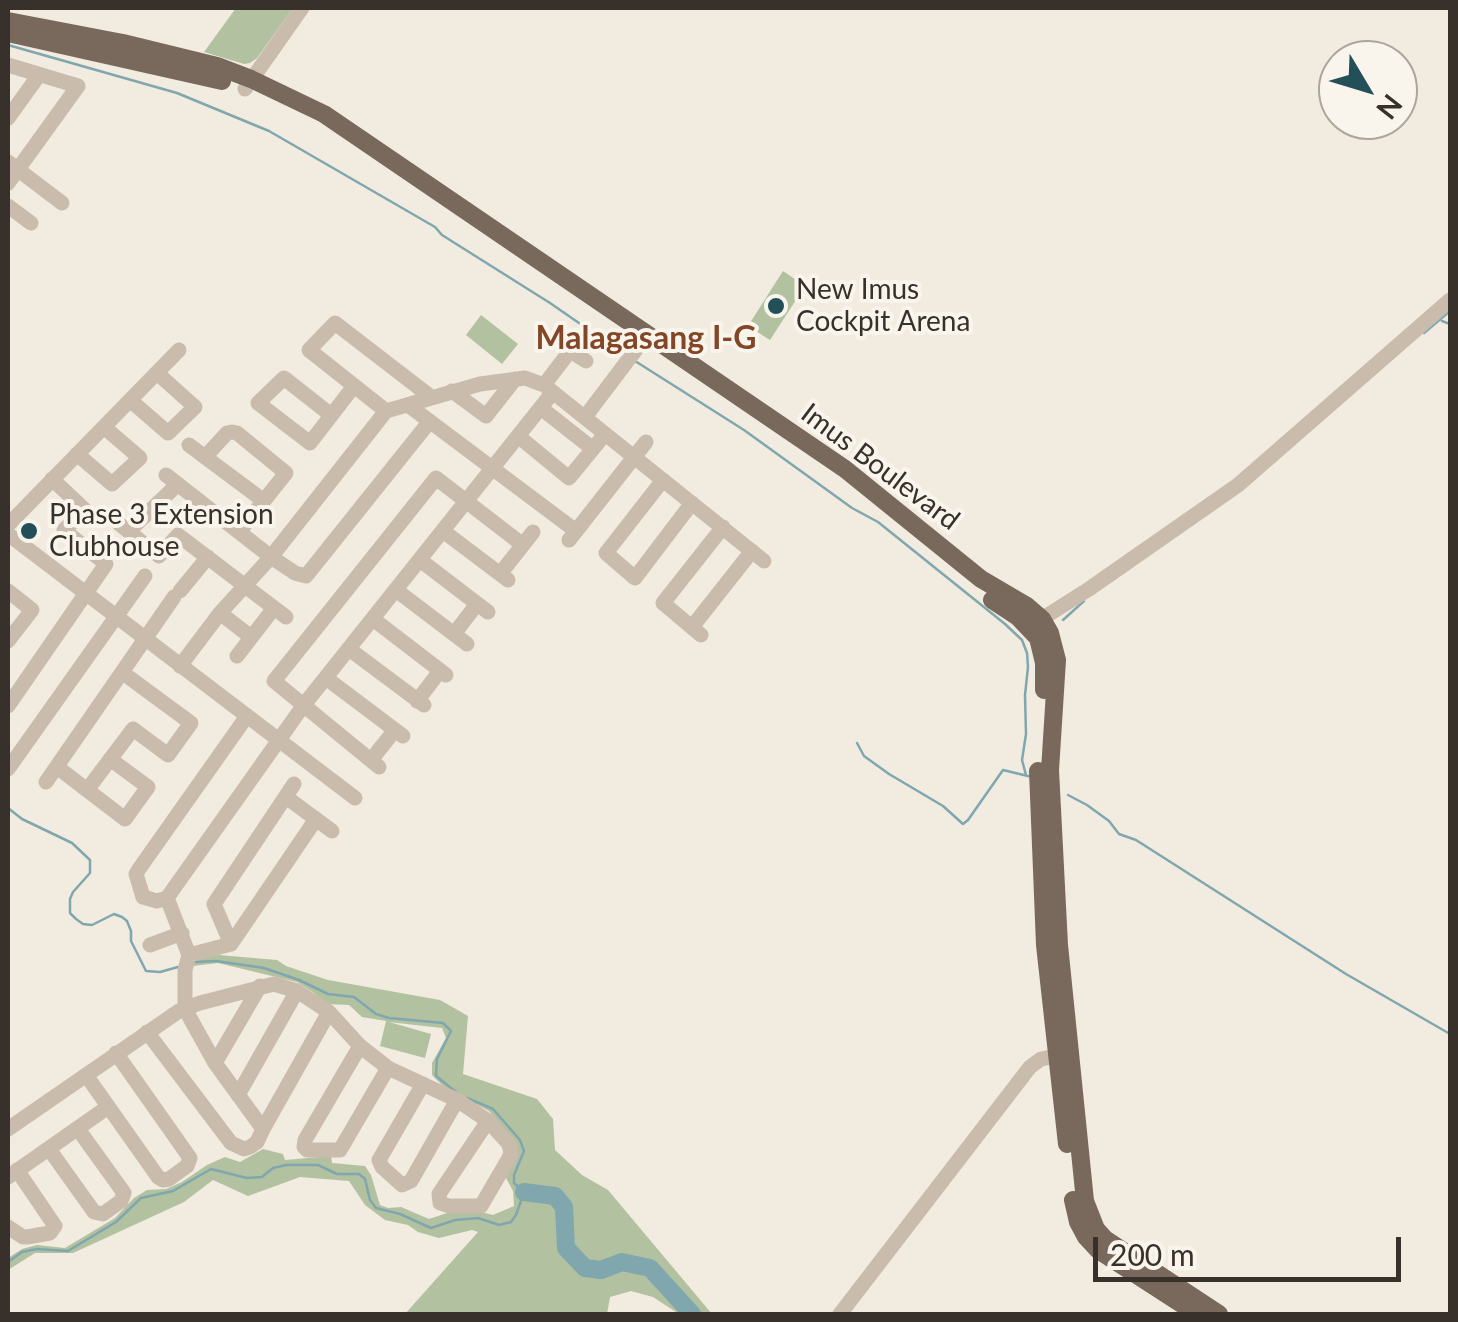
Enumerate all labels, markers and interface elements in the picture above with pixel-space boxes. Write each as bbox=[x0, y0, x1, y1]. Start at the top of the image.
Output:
north arrow bbox=[1318, 40, 1418, 140]
text: N bbox=[1370, 88, 1410, 126]
place label: New Imus Cockpit Arena bbox=[796, 273, 970, 339]
marker: New Imus Cockpit Arena bbox=[765, 295, 787, 317]
district label: Malagasang I-G bbox=[535, 320, 757, 358]
street label: Imus Boulevard bbox=[794, 397, 966, 537]
place label: Phase 3 Extension Clubhouse bbox=[49, 498, 274, 564]
marker: Phase 3 Extension Clubhouse bbox=[18, 520, 40, 542]
scale bar bbox=[1098, 1217, 1406, 1279]
text: 200 m bbox=[1110, 1236, 1195, 1272]

